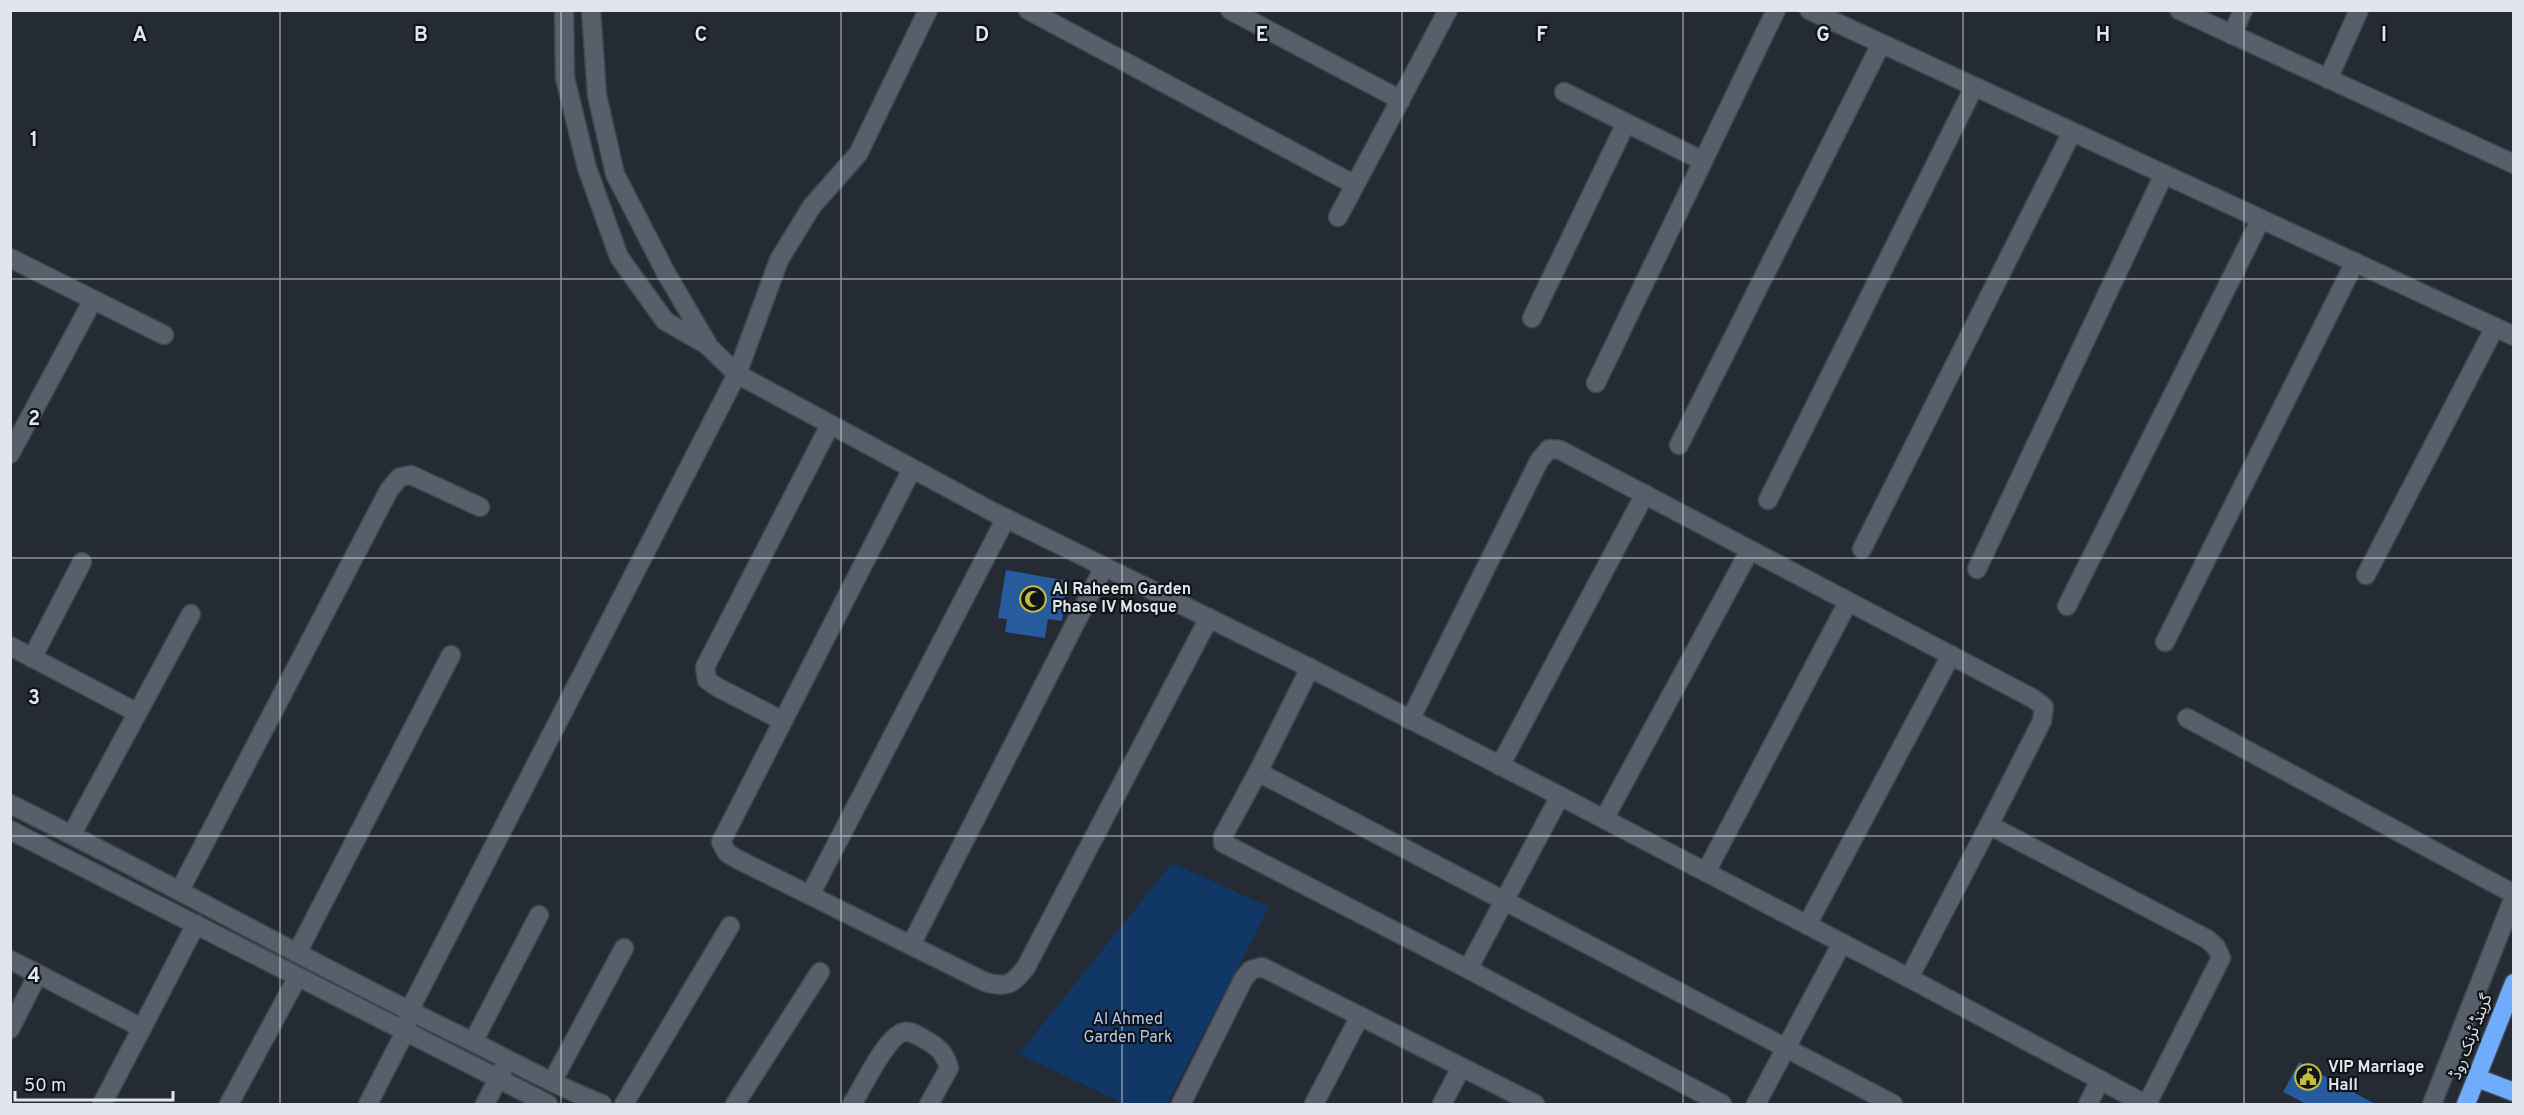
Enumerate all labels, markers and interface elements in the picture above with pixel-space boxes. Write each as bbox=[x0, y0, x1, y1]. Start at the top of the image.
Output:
text: A bbox=[133, 23, 147, 49]
text: B bbox=[414, 23, 428, 49]
text: C bbox=[695, 23, 707, 49]
text: D bbox=[975, 23, 989, 49]
text: E bbox=[1256, 23, 1268, 49]
text: F bbox=[1536, 23, 1548, 49]
text: G bbox=[1816, 23, 1830, 49]
text: H bbox=[2096, 23, 2110, 49]
text: I bbox=[2381, 23, 2387, 49]
text: 1 bbox=[30, 128, 38, 154]
text: 2 bbox=[28, 407, 40, 433]
place label: Al Raheem Garden Phase IV Mosque bbox=[1052, 580, 1191, 618]
mosque icon: Al Raheem Garden Phase IV Mosque bbox=[1018, 584, 1048, 614]
text: 3 bbox=[28, 686, 40, 712]
text: 4 bbox=[28, 964, 40, 990]
street label: گرینڈ ٹرنک روڈ bbox=[2446, 991, 2498, 1083]
park label: Al Ahmed Garden Park bbox=[1083, 1010, 1173, 1048]
place label: VIP Marriage Hall bbox=[2328, 1058, 2424, 1096]
public building icon: VIP Marriage Hall bbox=[2293, 1062, 2323, 1092]
scale bar bbox=[15, 1064, 172, 1102]
text: 50 m bbox=[24, 1075, 66, 1098]

